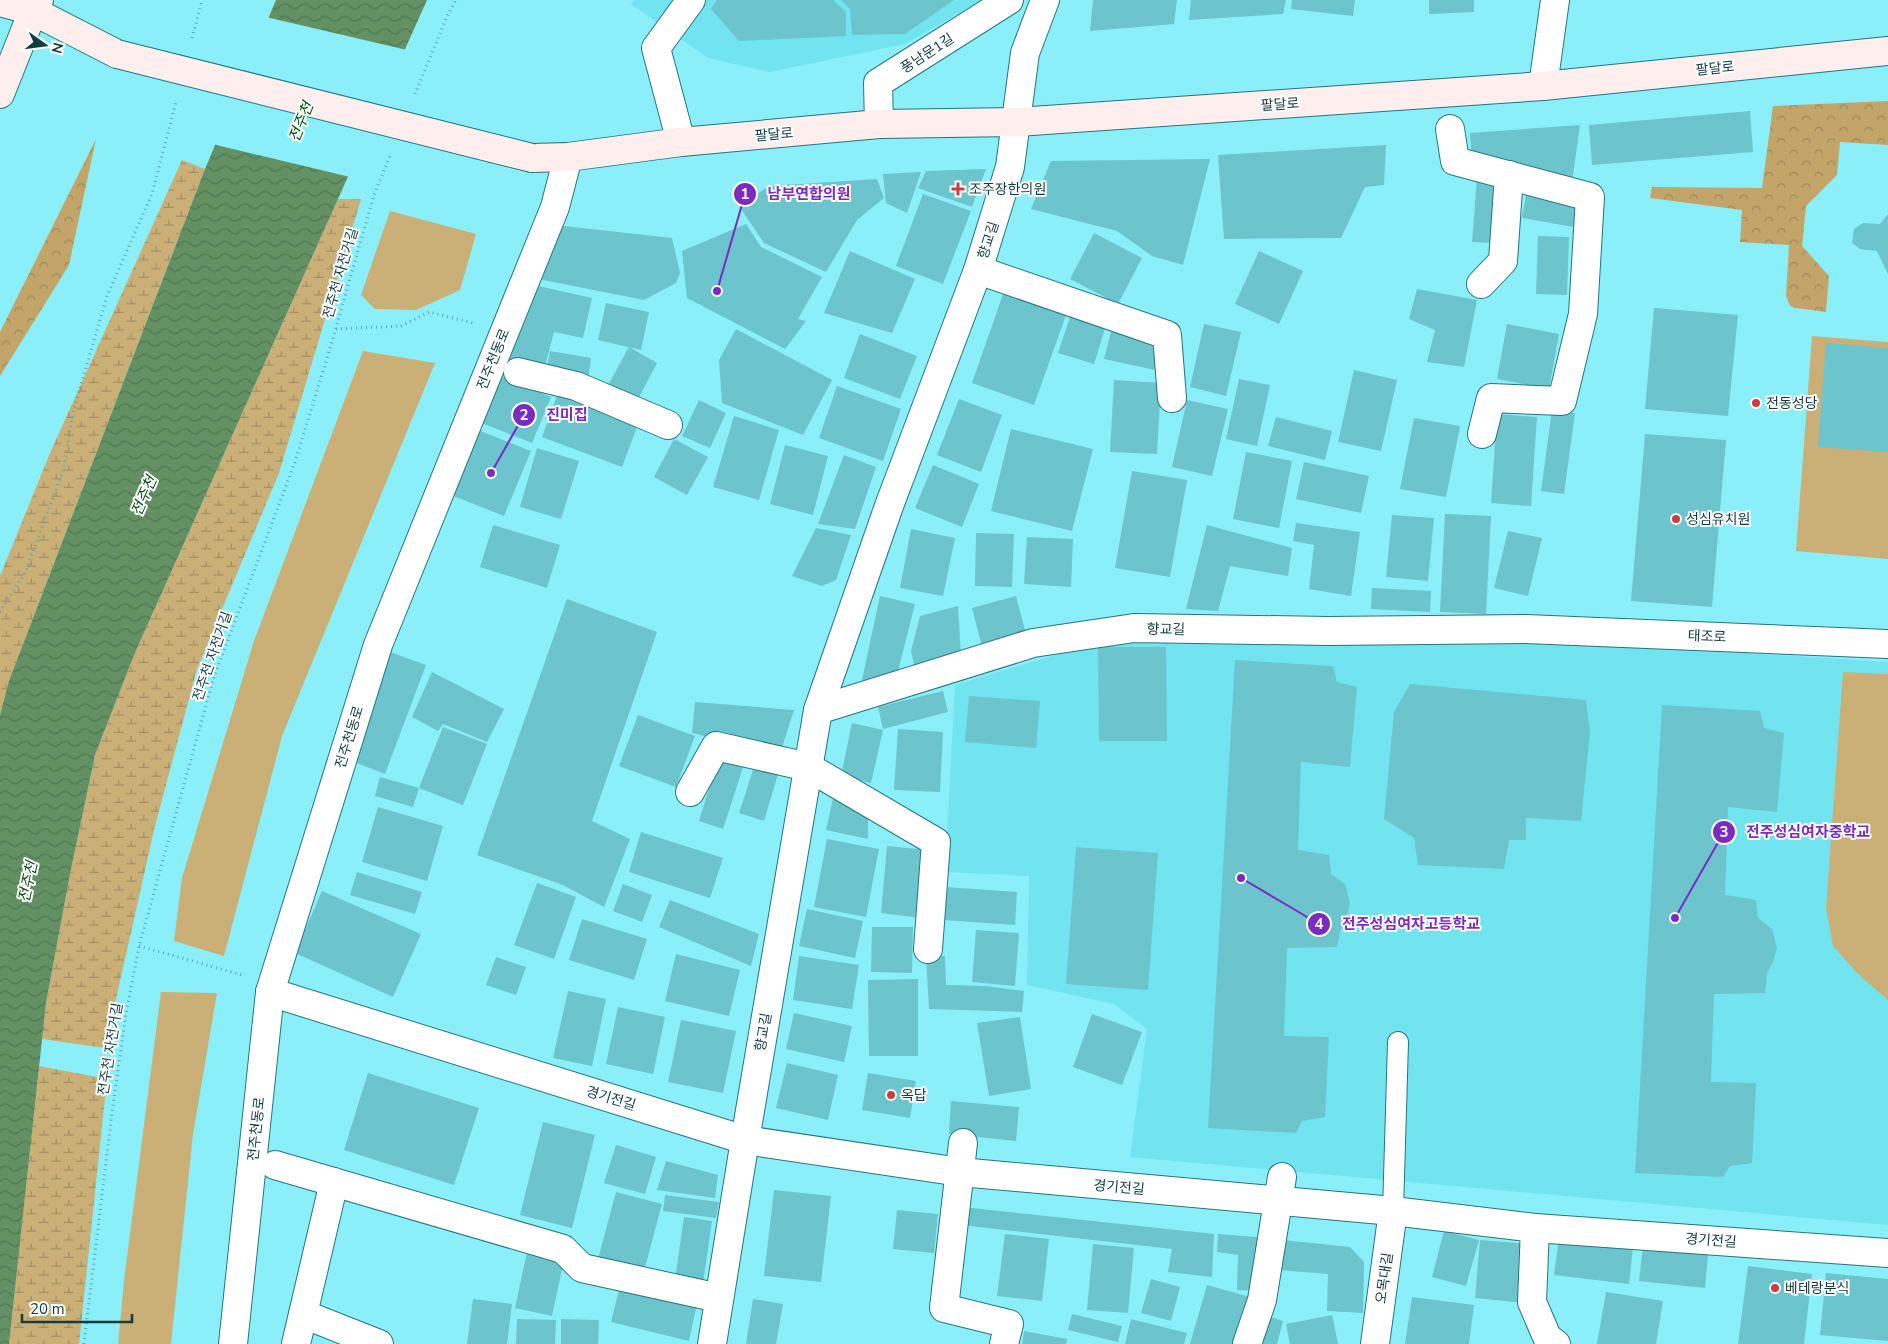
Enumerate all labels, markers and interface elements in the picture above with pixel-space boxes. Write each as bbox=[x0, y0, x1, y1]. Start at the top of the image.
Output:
north arrow bbox=[20, 20, 70, 70]
street label: 풍남문1길 bbox=[897, 29, 958, 78]
text: N bbox=[47, 41, 68, 55]
street label: 팔달로 bbox=[1695, 57, 1735, 80]
street label: 팔달로 bbox=[1260, 94, 1300, 115]
water label: 전주천 bbox=[284, 97, 319, 145]
street label: 팔달로 bbox=[754, 123, 794, 146]
callout: 남부연합의원 bbox=[733, 179, 861, 209]
place label: 조주장한의원 bbox=[969, 180, 1046, 199]
marker: 조주장한의원 bbox=[951, 182, 965, 196]
text: 1 bbox=[740, 184, 750, 204]
text: 남부연합의원 bbox=[768, 184, 850, 204]
street label: 향교길 bbox=[973, 219, 1003, 261]
street label: 전주천 자전거길 bbox=[318, 225, 363, 321]
street label: 전주천동로 bbox=[473, 326, 514, 393]
place label: 전동성당 bbox=[1766, 394, 1818, 413]
marker: 전동성당 bbox=[1750, 397, 1762, 409]
callout: 진미집 bbox=[512, 400, 598, 430]
text: 2 bbox=[519, 405, 529, 425]
text: 진미집 bbox=[546, 405, 588, 425]
water label: 전주천 bbox=[126, 471, 162, 519]
place label: 성심유치원 bbox=[1686, 510, 1750, 529]
marker: 성심유치원 bbox=[1670, 513, 1682, 525]
street label: 전주천 자전거길 bbox=[188, 609, 237, 704]
street label: 향교길 bbox=[1147, 620, 1185, 639]
street label: 태조로 bbox=[1687, 626, 1727, 647]
street label: 전주천동로 bbox=[331, 703, 368, 771]
callout: 전주성심여자중학교 bbox=[1711, 817, 1880, 847]
text: 3 bbox=[1719, 822, 1729, 842]
text: 전주성심여자중학교 bbox=[1746, 822, 1870, 842]
water label: 전주천 bbox=[14, 858, 43, 904]
callout: 전주성심여자고등학교 bbox=[1307, 909, 1490, 939]
text: 4 bbox=[1314, 914, 1324, 934]
text: 전주성심여자고등학교 bbox=[1342, 914, 1480, 934]
street label: 전주천 자전거길 bbox=[94, 1001, 127, 1097]
street label: 향교길 bbox=[751, 1011, 776, 1053]
street label: 경기전길 bbox=[583, 1082, 638, 1115]
place label: 옥답 bbox=[901, 1086, 927, 1105]
marker: 옥답 bbox=[885, 1089, 897, 1101]
street label: 전주천동로 bbox=[244, 1096, 269, 1162]
street label: 경기전길 bbox=[1092, 1176, 1145, 1199]
street label: 경기전길 bbox=[1685, 1229, 1737, 1252]
street label: 오목대길 bbox=[1372, 1251, 1397, 1305]
place label: 베테랑분식 bbox=[1785, 1279, 1849, 1298]
marker: 베테랑분식 bbox=[1769, 1282, 1781, 1294]
scale bar bbox=[22, 1292, 132, 1324]
text: 20 m bbox=[30, 1299, 65, 1319]

